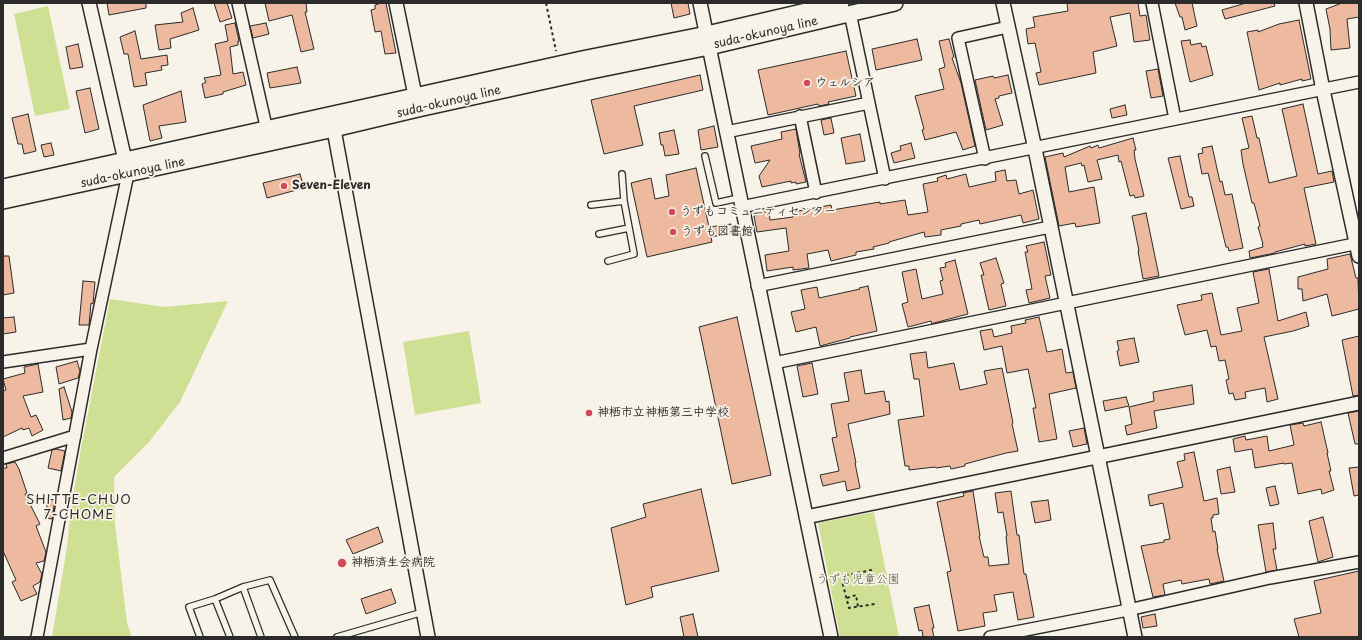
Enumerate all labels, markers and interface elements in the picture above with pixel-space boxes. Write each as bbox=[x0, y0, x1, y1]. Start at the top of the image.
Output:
street label: suda-okunoya line bbox=[713, 14, 819, 52]
place label: ウェルシア bbox=[815, 76, 875, 90]
marker: ウェルシア bbox=[802, 78, 812, 88]
street label: suda-okunoya line bbox=[396, 83, 502, 121]
street label: suda-okunoya line bbox=[79, 155, 187, 191]
place label: Seven-Eleven bbox=[292, 179, 371, 193]
marker: Seven-Eleven bbox=[279, 181, 289, 191]
place label: うずもコミュニティセンター bbox=[680, 205, 836, 219]
marker: うずもコミュニティセンター bbox=[667, 207, 677, 217]
place label: うずも図書館 bbox=[681, 225, 753, 239]
marker: うずも図書館 bbox=[668, 227, 678, 237]
place label: 神栖市立神栖第三中学校 bbox=[597, 406, 729, 420]
marker: 神栖市立神栖第三中学校 bbox=[584, 408, 594, 418]
district label: SHITTE-CHUO 7-CHOME bbox=[26, 492, 132, 523]
place label: 神栖済生会病院 bbox=[351, 556, 435, 570]
marker: 神栖済生会病院 bbox=[336, 557, 348, 569]
park label: うずも児童公園 bbox=[816, 573, 900, 587]

